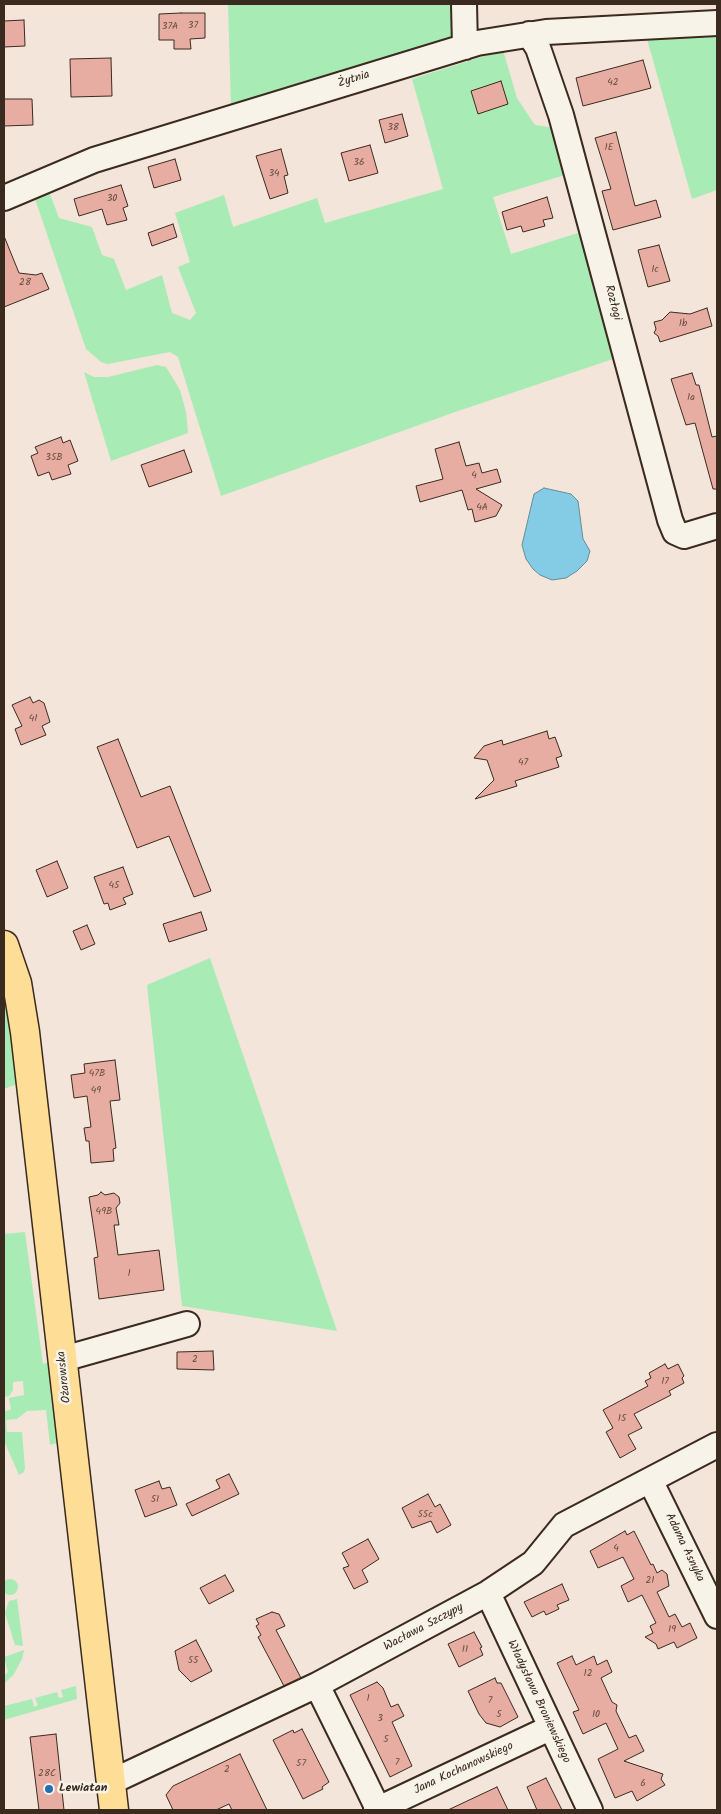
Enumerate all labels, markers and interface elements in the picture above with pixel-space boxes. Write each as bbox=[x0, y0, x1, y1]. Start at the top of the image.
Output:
house number: 37 bbox=[188, 20, 198, 32]
house number: 37A bbox=[162, 21, 178, 33]
street label: Żytnia bbox=[336, 68, 372, 92]
house number: 42 bbox=[607, 77, 619, 89]
house number: 38 bbox=[387, 122, 399, 134]
house number: 1E bbox=[605, 142, 613, 154]
house number: 36 bbox=[353, 157, 365, 169]
house number: 34 bbox=[268, 168, 280, 180]
house number: 30 bbox=[107, 193, 117, 205]
house number: 1c bbox=[651, 264, 659, 276]
house number: 28 bbox=[19, 277, 31, 289]
street label: Rozłogi bbox=[600, 284, 624, 322]
house number: 1b bbox=[679, 318, 687, 330]
house number: 1a bbox=[687, 392, 695, 404]
house number: 35B bbox=[45, 452, 63, 464]
house number: 4 bbox=[471, 470, 477, 482]
house number: 4A bbox=[476, 502, 488, 514]
house number: 41 bbox=[29, 713, 37, 725]
house number: 47 bbox=[518, 757, 528, 769]
house number: 45 bbox=[109, 880, 119, 892]
house number: 47B bbox=[89, 1068, 105, 1080]
house number: 49 bbox=[91, 1085, 101, 1097]
house number: 49B bbox=[96, 1206, 112, 1218]
house number: 1 bbox=[127, 1268, 131, 1280]
street label: Ożarowska bbox=[55, 1350, 75, 1404]
house number: 2 bbox=[192, 1354, 198, 1366]
house number: 17 bbox=[661, 1376, 669, 1388]
house number: 15 bbox=[618, 1413, 626, 1425]
house number: 51 bbox=[151, 1494, 159, 1506]
house number: 55c bbox=[417, 1509, 433, 1521]
street label: Adama Asnyka bbox=[661, 1511, 707, 1585]
house number: 4 bbox=[613, 1543, 619, 1555]
house number: 21 bbox=[646, 1575, 654, 1587]
street label: Wacława Szczypy bbox=[382, 1601, 466, 1655]
house number: 19 bbox=[668, 1624, 676, 1636]
street label: Władysława Broniewskiego bbox=[503, 1638, 573, 1766]
house number: 11 bbox=[462, 1644, 468, 1656]
house number: 55 bbox=[188, 1655, 198, 1667]
house number: 12 bbox=[584, 1668, 592, 1680]
house number: 1 bbox=[366, 1693, 370, 1705]
house number: 7 bbox=[488, 1695, 492, 1707]
house number: 5 bbox=[496, 1709, 502, 1721]
house number: 10 bbox=[592, 1709, 600, 1721]
house number: 3 bbox=[377, 1713, 383, 1725]
house number: 5 bbox=[383, 1734, 389, 1746]
street label: Jana Kochanowskiego bbox=[412, 1740, 516, 1798]
house number: 7 bbox=[395, 1757, 399, 1769]
house number: 57 bbox=[296, 1758, 306, 1770]
house number: 2 bbox=[224, 1764, 230, 1776]
house number: 28C bbox=[38, 1768, 56, 1780]
house number: 6 bbox=[640, 1778, 646, 1790]
place label: Lewiatan bbox=[59, 1782, 107, 1796]
marker: Lewiatan bbox=[43, 1783, 55, 1795]

